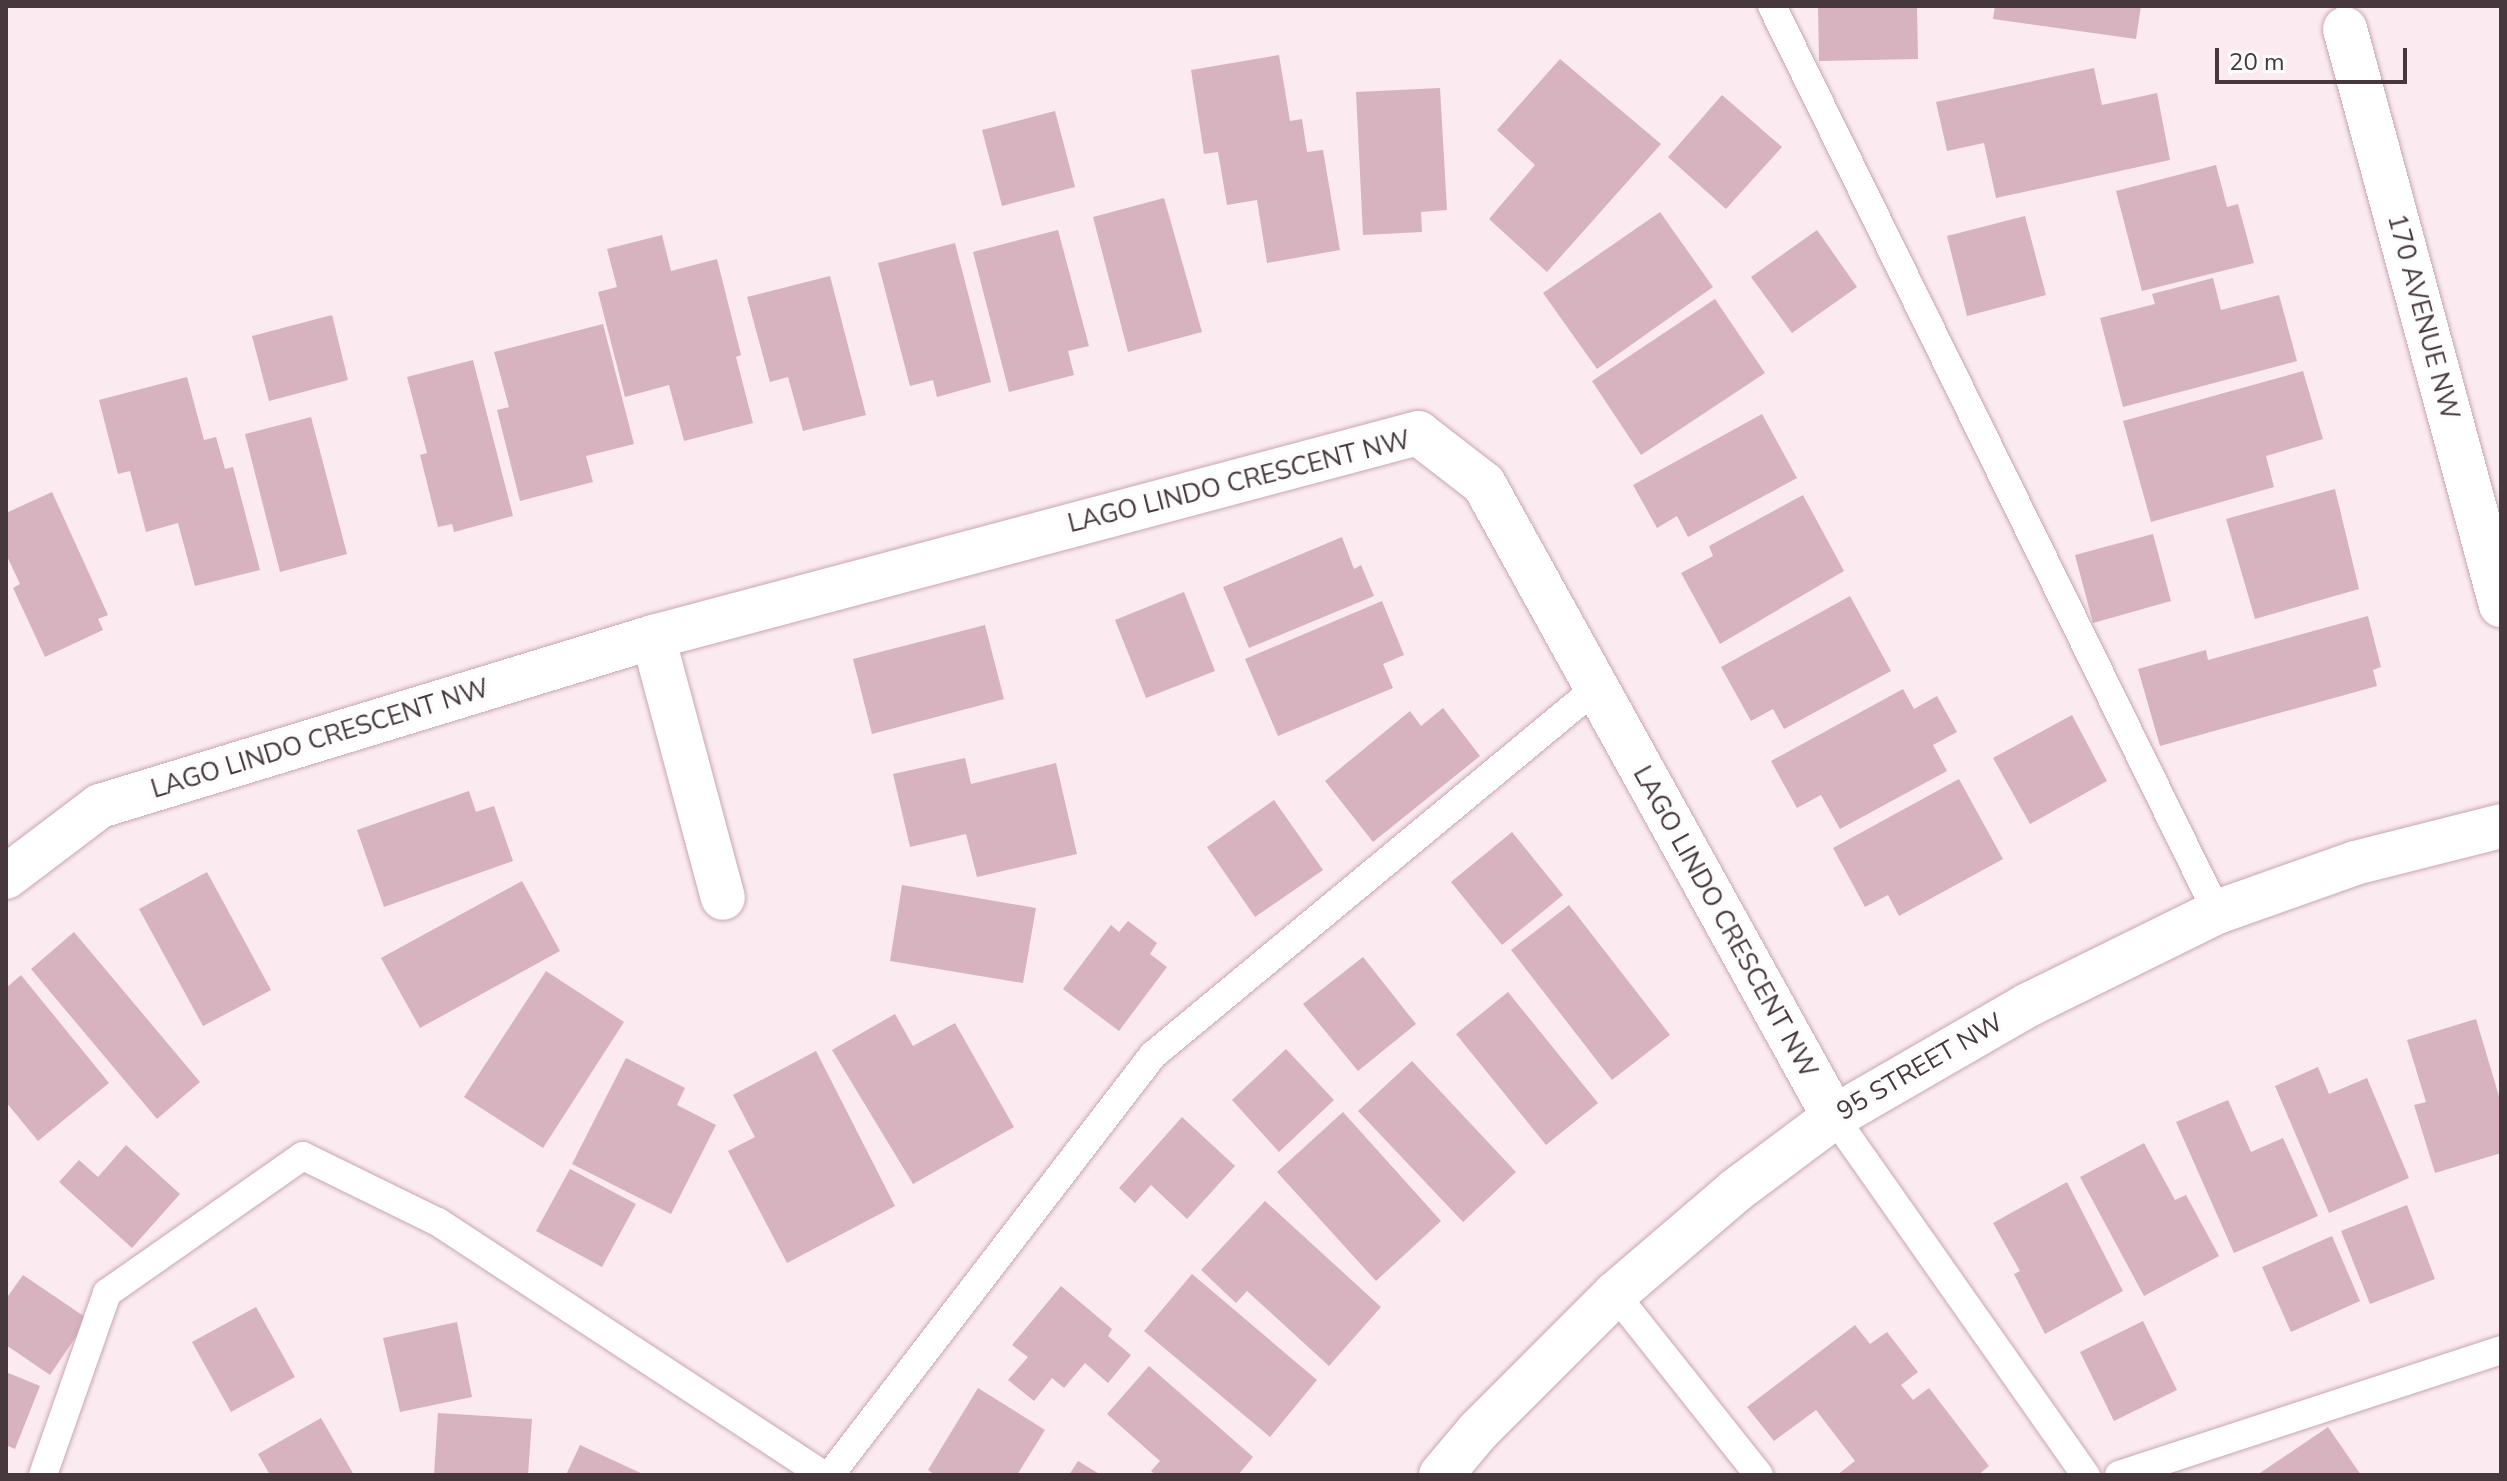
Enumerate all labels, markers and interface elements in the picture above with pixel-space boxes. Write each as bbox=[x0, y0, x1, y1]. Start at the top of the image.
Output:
scale bar bbox=[2219, 32, 2411, 82]
text: 20 m bbox=[2229, 46, 2285, 78]
street label: 170 AVENUE NW bbox=[2381, 211, 2465, 423]
street label: LAGO LINDO CRESCENT NW bbox=[1065, 424, 1413, 540]
street label: LAGO LINDO CRESCENT NW bbox=[147, 673, 493, 805]
street label: LAGO LINDO CRESCENT NW bbox=[1626, 761, 1824, 1083]
street label: 95 STREET NW bbox=[1831, 1007, 2009, 1127]

